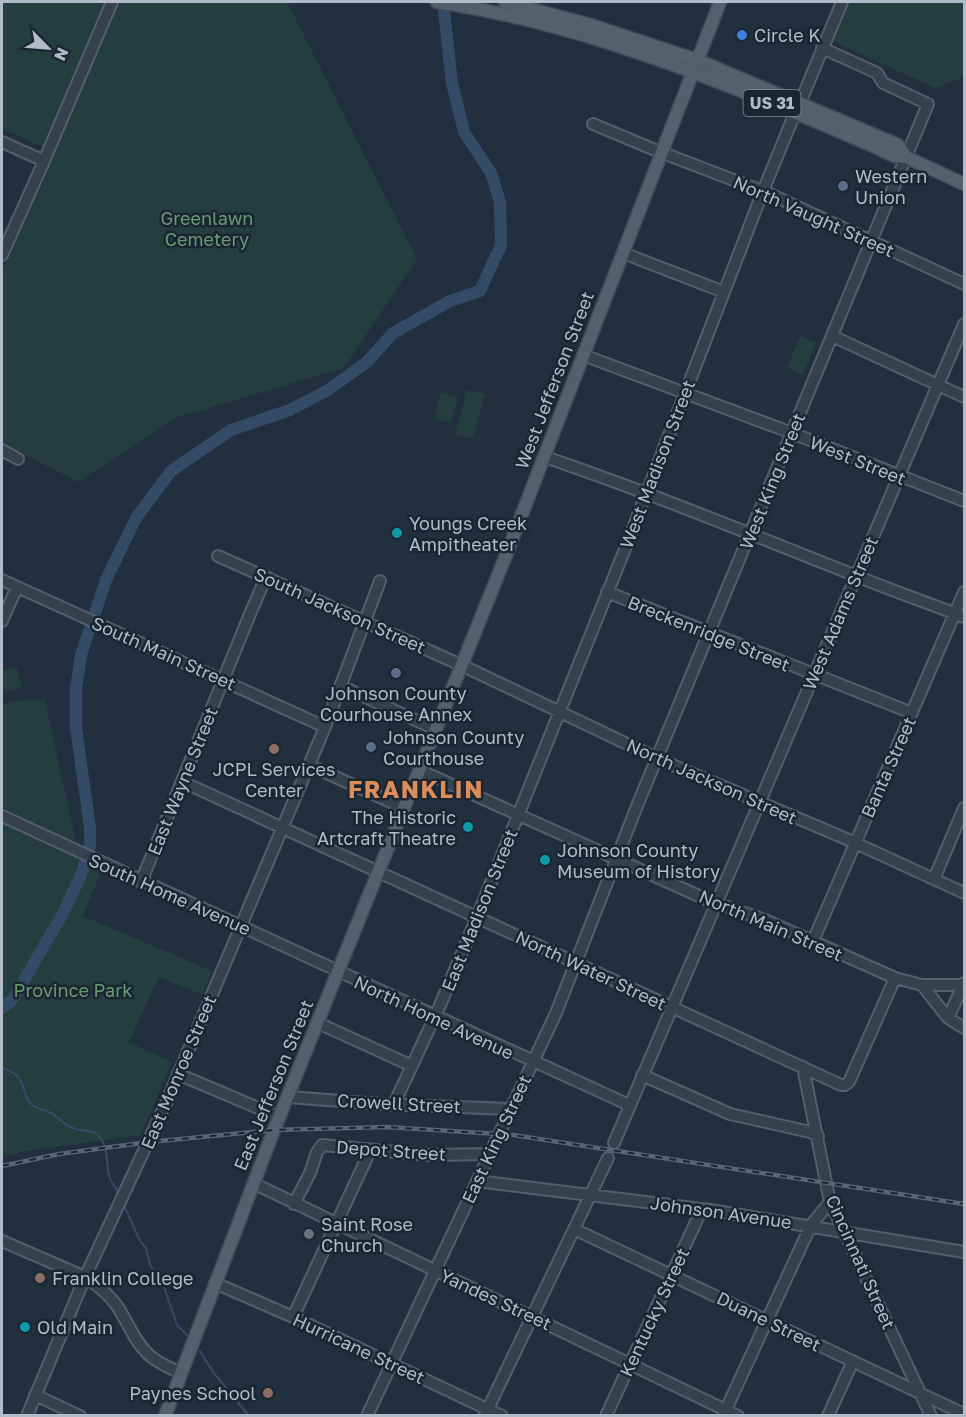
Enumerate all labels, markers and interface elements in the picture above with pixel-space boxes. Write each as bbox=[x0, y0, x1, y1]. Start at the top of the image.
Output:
north arrow bbox=[18, 18, 78, 78]
place label: Circle K bbox=[754, 24, 821, 46]
marker: Circle K bbox=[735, 28, 749, 42]
text: N bbox=[50, 45, 73, 64]
road number: US 31 bbox=[744, 90, 800, 116]
place label: Western Union bbox=[855, 165, 927, 208]
street label: North Vaught Street bbox=[730, 171, 898, 261]
marker: Western Union bbox=[836, 179, 850, 193]
park label: Greenlawn Cemetery bbox=[161, 207, 253, 250]
street label: West Jefferson Street bbox=[510, 288, 598, 472]
street label: West Madison Street bbox=[615, 377, 699, 551]
street label: West King Street bbox=[735, 409, 809, 553]
street label: West Street bbox=[807, 431, 909, 489]
place label: Youngs Creek Ampitheater bbox=[409, 512, 527, 555]
marker: Youngs Creek Ampitheater bbox=[390, 526, 404, 540]
street label: West Adams Street bbox=[798, 533, 882, 693]
street label: South Jackson Street bbox=[251, 562, 429, 658]
street label: Breckenridge Street bbox=[625, 590, 793, 676]
street label: South Main Street bbox=[89, 611, 239, 695]
marker: Johnson County Courhouse Annex bbox=[389, 666, 403, 680]
place label: Johnson County Courhouse Annex bbox=[320, 682, 472, 725]
street label: East Wayne Street bbox=[142, 704, 222, 858]
street label: Banta Street bbox=[856, 713, 920, 821]
place label: Johnson County Courthouse bbox=[383, 726, 524, 769]
street label: North Jackson Street bbox=[623, 734, 801, 828]
marker: Johnson County Courthouse bbox=[364, 740, 378, 754]
marker: JCPL Services Center bbox=[267, 742, 281, 756]
place label: JCPL Services Center bbox=[213, 758, 336, 801]
district label: FRANKLIN bbox=[348, 774, 484, 803]
place label: The Historic Artcraft Theatre bbox=[317, 806, 456, 849]
marker: The Historic Artcraft Theatre bbox=[461, 820, 475, 834]
street label: East Madison Street bbox=[436, 826, 522, 994]
place label: Johnson County Museum of History bbox=[557, 839, 720, 882]
street label: South Home Avenue bbox=[86, 848, 254, 940]
marker: Johnson County Museum of History bbox=[538, 853, 552, 867]
street label: North Main Street bbox=[696, 885, 846, 965]
street label: North Water Street bbox=[512, 925, 670, 1015]
street label: North Home Avenue bbox=[351, 970, 517, 1064]
park label: Province Park bbox=[14, 979, 132, 1001]
street label: East Monroe Street bbox=[136, 992, 220, 1152]
street label: East Jefferson Street bbox=[229, 996, 317, 1174]
street label: East King Street bbox=[457, 1071, 535, 1207]
street label: Crowell Street bbox=[337, 1089, 461, 1117]
street label: Depot Street bbox=[335, 1135, 447, 1165]
street label: Johnson Avenue bbox=[649, 1191, 793, 1233]
street label: Cincinnati Street bbox=[822, 1191, 900, 1333]
place label: Saint Rose Church bbox=[321, 1213, 413, 1256]
marker: Saint Rose Church bbox=[302, 1227, 316, 1241]
street label: Kentucky Street bbox=[615, 1244, 693, 1380]
street label: Yandes Street bbox=[437, 1264, 555, 1334]
place label: Franklin College bbox=[52, 1267, 193, 1289]
marker: Franklin College bbox=[33, 1271, 47, 1285]
street label: Duane Street bbox=[713, 1286, 825, 1356]
street label: Hurricane Street bbox=[290, 1308, 428, 1388]
place label: Old Main bbox=[37, 1316, 113, 1338]
marker: Old Main bbox=[18, 1320, 32, 1334]
place label: Paynes School bbox=[129, 1382, 256, 1404]
marker: Paynes School bbox=[261, 1386, 275, 1400]

